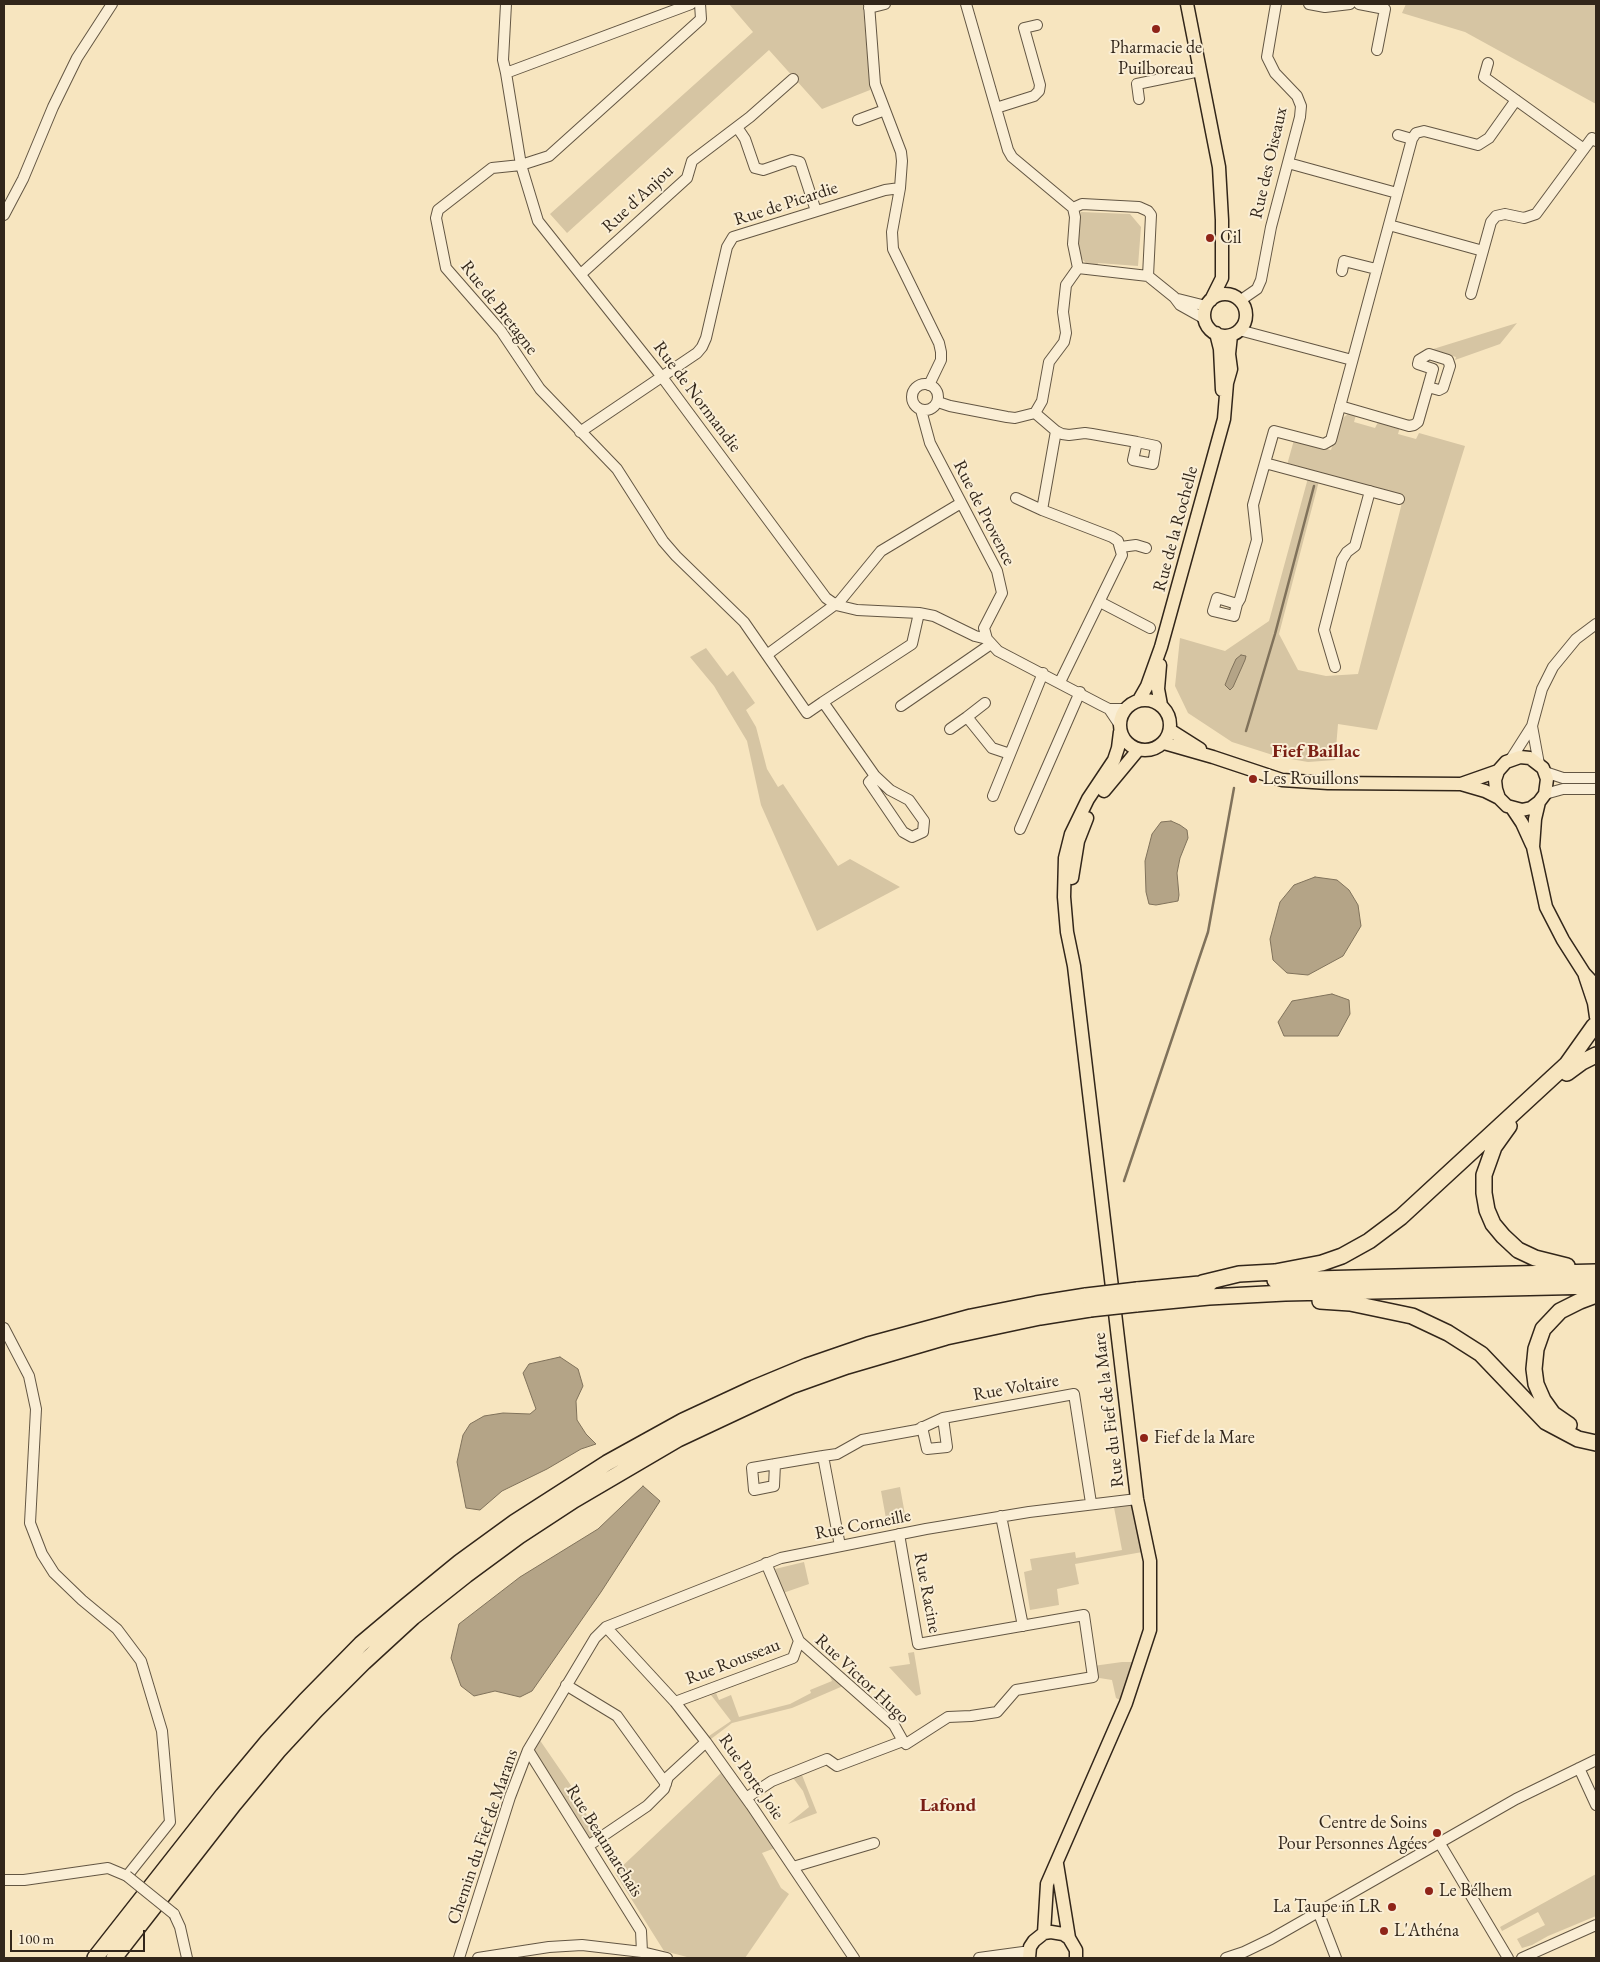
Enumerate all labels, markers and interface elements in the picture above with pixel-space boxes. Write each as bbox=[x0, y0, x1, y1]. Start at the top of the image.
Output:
marker: Pharmacie de Puilboreau bbox=[1150, 23, 1162, 35]
place label: Pharmacie de Puilboreau bbox=[1110, 37, 1202, 80]
street label: Rue des Oiseaux bbox=[1246, 105, 1292, 221]
street label: Rue d'Anjou bbox=[598, 160, 678, 238]
street label: Rue de Picardie bbox=[731, 177, 841, 231]
place label: Cil bbox=[1220, 227, 1242, 249]
marker: Cil bbox=[1204, 232, 1216, 244]
street label: Rue de Bretagne bbox=[456, 257, 542, 359]
street label: Rue de Normandie bbox=[648, 337, 746, 457]
street label: Rue de Provence bbox=[948, 457, 1020, 569]
street label: Rue de la Rochelle bbox=[1149, 464, 1203, 594]
district label: Fief Baillac bbox=[1272, 741, 1360, 763]
place label: Les Rouillons bbox=[1263, 768, 1358, 790]
marker: Les Rouillons bbox=[1247, 773, 1259, 785]
street label: Rue du Fief de la Mare bbox=[1089, 1331, 1129, 1489]
street label: Rue Voltaire bbox=[972, 1370, 1060, 1406]
place label: Fief de la Mare bbox=[1154, 1427, 1255, 1449]
marker: Fief de la Mare bbox=[1138, 1432, 1150, 1444]
street label: Rue Corneille bbox=[813, 1505, 913, 1545]
street label: Rue Racine bbox=[909, 1551, 945, 1635]
street label: Rue Victor Hugo bbox=[810, 1630, 914, 1728]
street label: Rue Rousseau bbox=[683, 1634, 783, 1690]
street label: Rue Porte Joie bbox=[714, 1730, 788, 1824]
street label: Chemin du Fief de Marans bbox=[443, 1746, 523, 1928]
street label: Rue Beaumarchais bbox=[561, 1781, 647, 1901]
district label: Lafond bbox=[920, 1795, 976, 1817]
place label: Centre de Soins Pour Personnes Agées bbox=[1278, 1812, 1427, 1855]
marker: Centre de Soins Pour Personnes Agées bbox=[1431, 1827, 1443, 1839]
place label: Le Bélhem bbox=[1439, 1880, 1512, 1902]
marker: Le Bélhem bbox=[1423, 1885, 1435, 1897]
place label: La Taupe in LR bbox=[1273, 1896, 1382, 1918]
marker: La Taupe in LR bbox=[1386, 1901, 1398, 1913]
scale bar bbox=[12, 1920, 148, 1952]
place label: L'Athéna bbox=[1394, 1920, 1459, 1942]
marker: L'Athéna bbox=[1378, 1925, 1390, 1937]
text: 100 m bbox=[18, 1929, 54, 1948]

